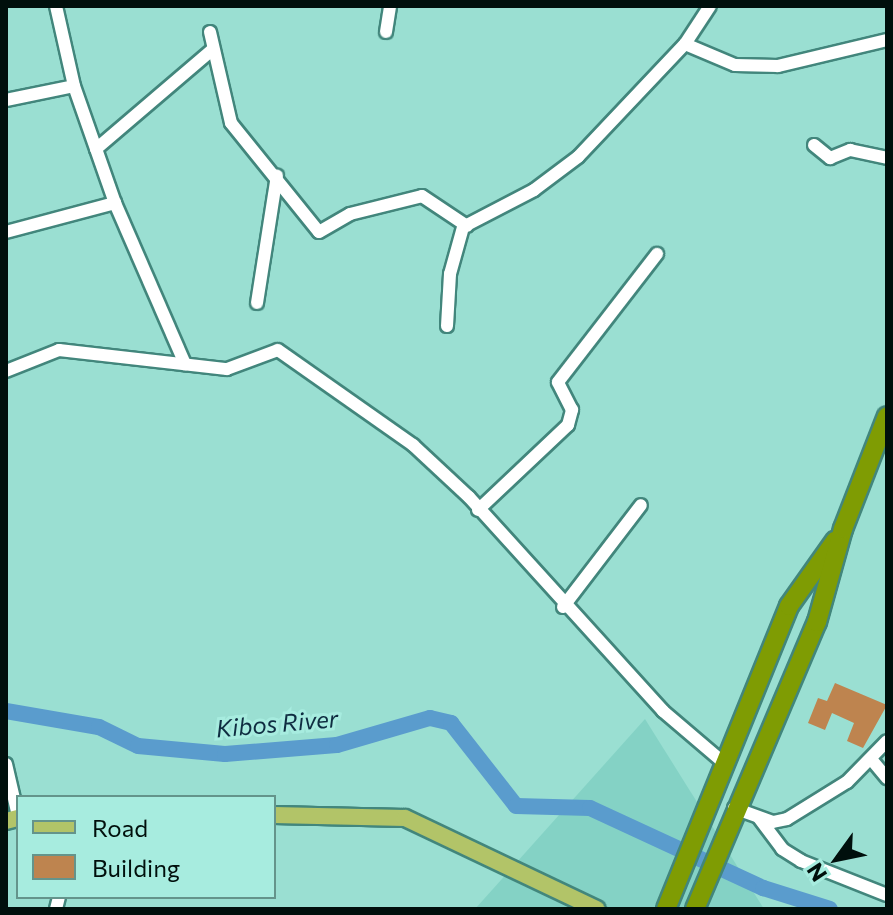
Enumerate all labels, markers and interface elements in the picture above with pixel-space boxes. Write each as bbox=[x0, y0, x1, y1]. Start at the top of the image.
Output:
water label: Kibos River bbox=[215, 703, 339, 743]
legend bbox=[16, 795, 276, 899]
text: Road bbox=[92, 813, 148, 842]
north arrow bbox=[797, 819, 877, 899]
text: Building bbox=[92, 853, 180, 882]
text: N bbox=[801, 858, 832, 887]

